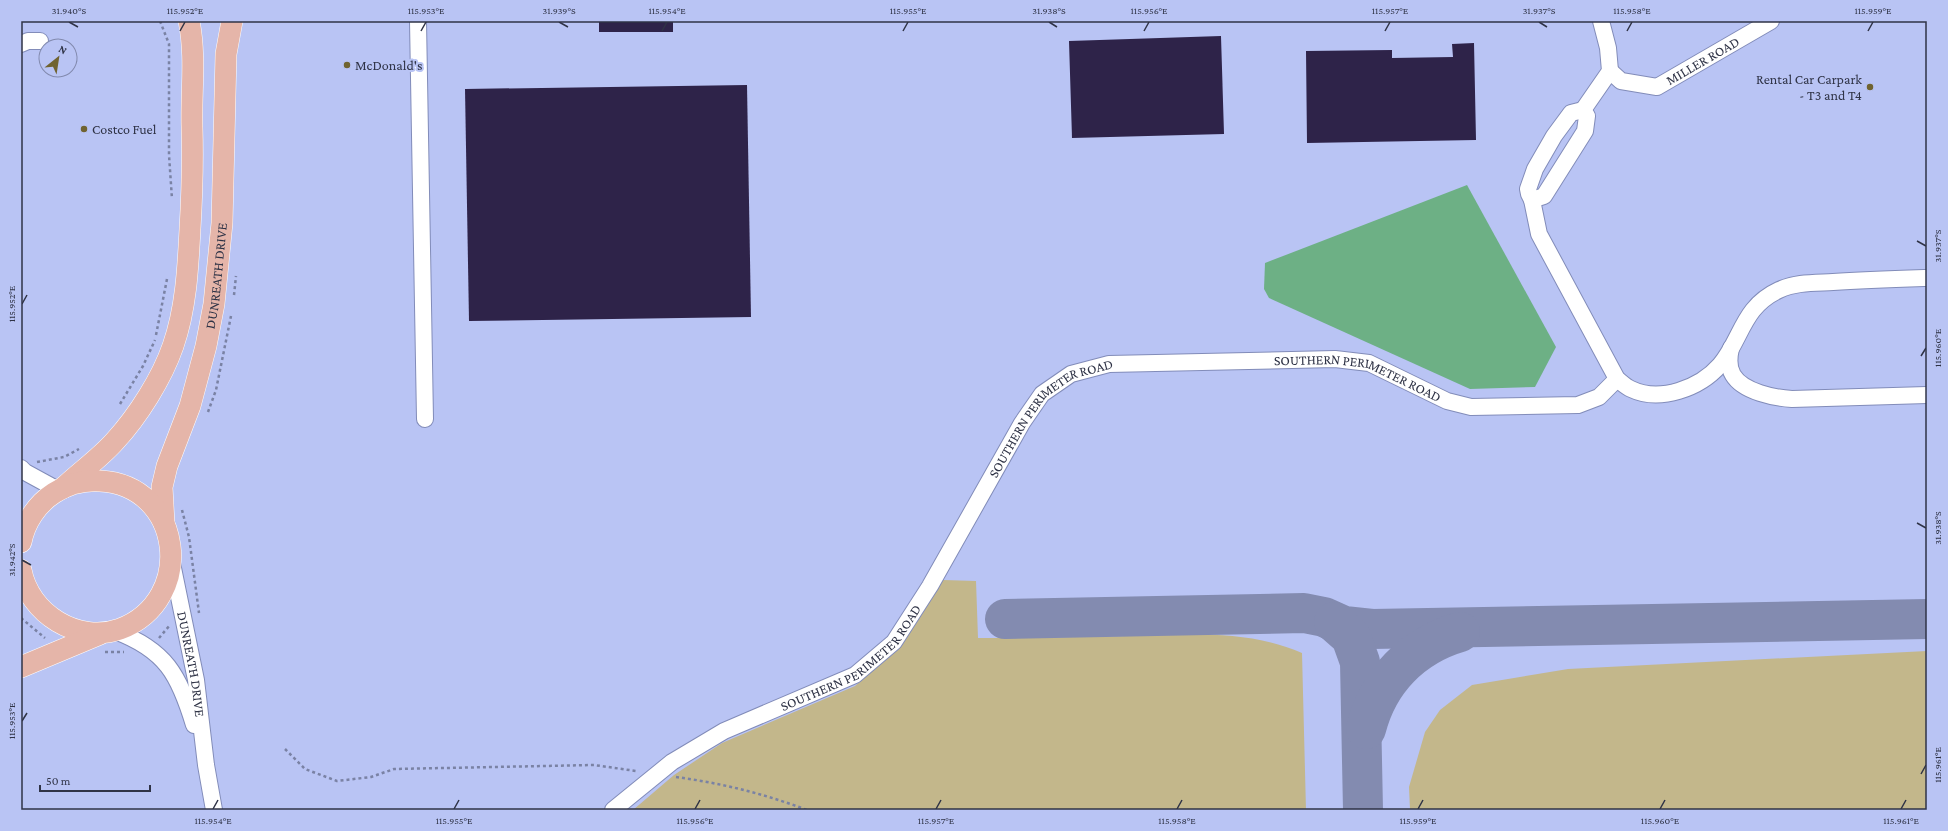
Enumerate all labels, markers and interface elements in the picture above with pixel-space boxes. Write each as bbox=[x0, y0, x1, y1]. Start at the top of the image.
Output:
text: 31.940°S bbox=[52, 5, 86, 16]
text: 115.952°E bbox=[167, 5, 204, 16]
text: 115.953°E bbox=[408, 5, 445, 16]
text: 31.939°S bbox=[542, 5, 576, 16]
text: 115.954°E bbox=[648, 5, 686, 16]
text: 115.955°E bbox=[890, 5, 927, 16]
text: 31.938°S bbox=[1032, 5, 1066, 16]
text: 115.956°E bbox=[1131, 5, 1168, 16]
text: 115.957°E bbox=[1372, 5, 1409, 16]
text: 31.937°S bbox=[1523, 5, 1556, 16]
text: 115.958°E bbox=[1613, 5, 1651, 16]
text: 115.959°E bbox=[1854, 5, 1892, 16]
street label: MILLER ROAD bbox=[1663, 33, 1742, 88]
north arrow bbox=[38, 38, 78, 78]
text: N bbox=[57, 42, 70, 57]
place label: McDonald's bbox=[355, 57, 422, 73]
marker: McDonald's bbox=[342, 60, 352, 70]
place label: Rental Car Carpark - T3 and T4 bbox=[1756, 71, 1862, 103]
marker: Rental Car Carpark - T3 and T4 bbox=[1865, 82, 1875, 92]
place label: Costco Fuel bbox=[92, 121, 157, 137]
marker: Costco Fuel bbox=[79, 124, 89, 134]
street label: DUNREATH DRIVE bbox=[201, 222, 230, 330]
text: 31.937°S bbox=[1932, 229, 1943, 262]
text: 115.952°E bbox=[6, 285, 17, 322]
text: 115.960°E bbox=[1932, 328, 1943, 367]
street label: SOUTHERN PERIMETER ROAD bbox=[1274, 351, 1444, 405]
street label: SOUTHERN PERIMETER ROAD bbox=[985, 355, 1115, 480]
text: 31.938°S bbox=[1932, 511, 1943, 545]
text: 31.942°S bbox=[6, 543, 17, 577]
street label: SOUTHERN PERIMETER ROAD bbox=[778, 601, 924, 714]
street label: DUNREATH DRIVE bbox=[174, 610, 208, 718]
text: 115.953°E bbox=[6, 702, 17, 739]
text: 115.961°E bbox=[1932, 747, 1943, 783]
scale bar bbox=[40, 767, 150, 793]
text: 50 m bbox=[46, 774, 71, 788]
text: 115.954°E bbox=[194, 815, 232, 826]
text: 115.955°E bbox=[436, 815, 473, 826]
text: 115.956°E bbox=[677, 815, 714, 826]
text: 115.957°E bbox=[918, 815, 955, 826]
text: 115.958°E bbox=[1158, 815, 1196, 826]
text: 115.959°E bbox=[1399, 815, 1437, 826]
text: 115.960°E bbox=[1641, 815, 1680, 826]
text: 115.961°E bbox=[1883, 815, 1919, 826]

